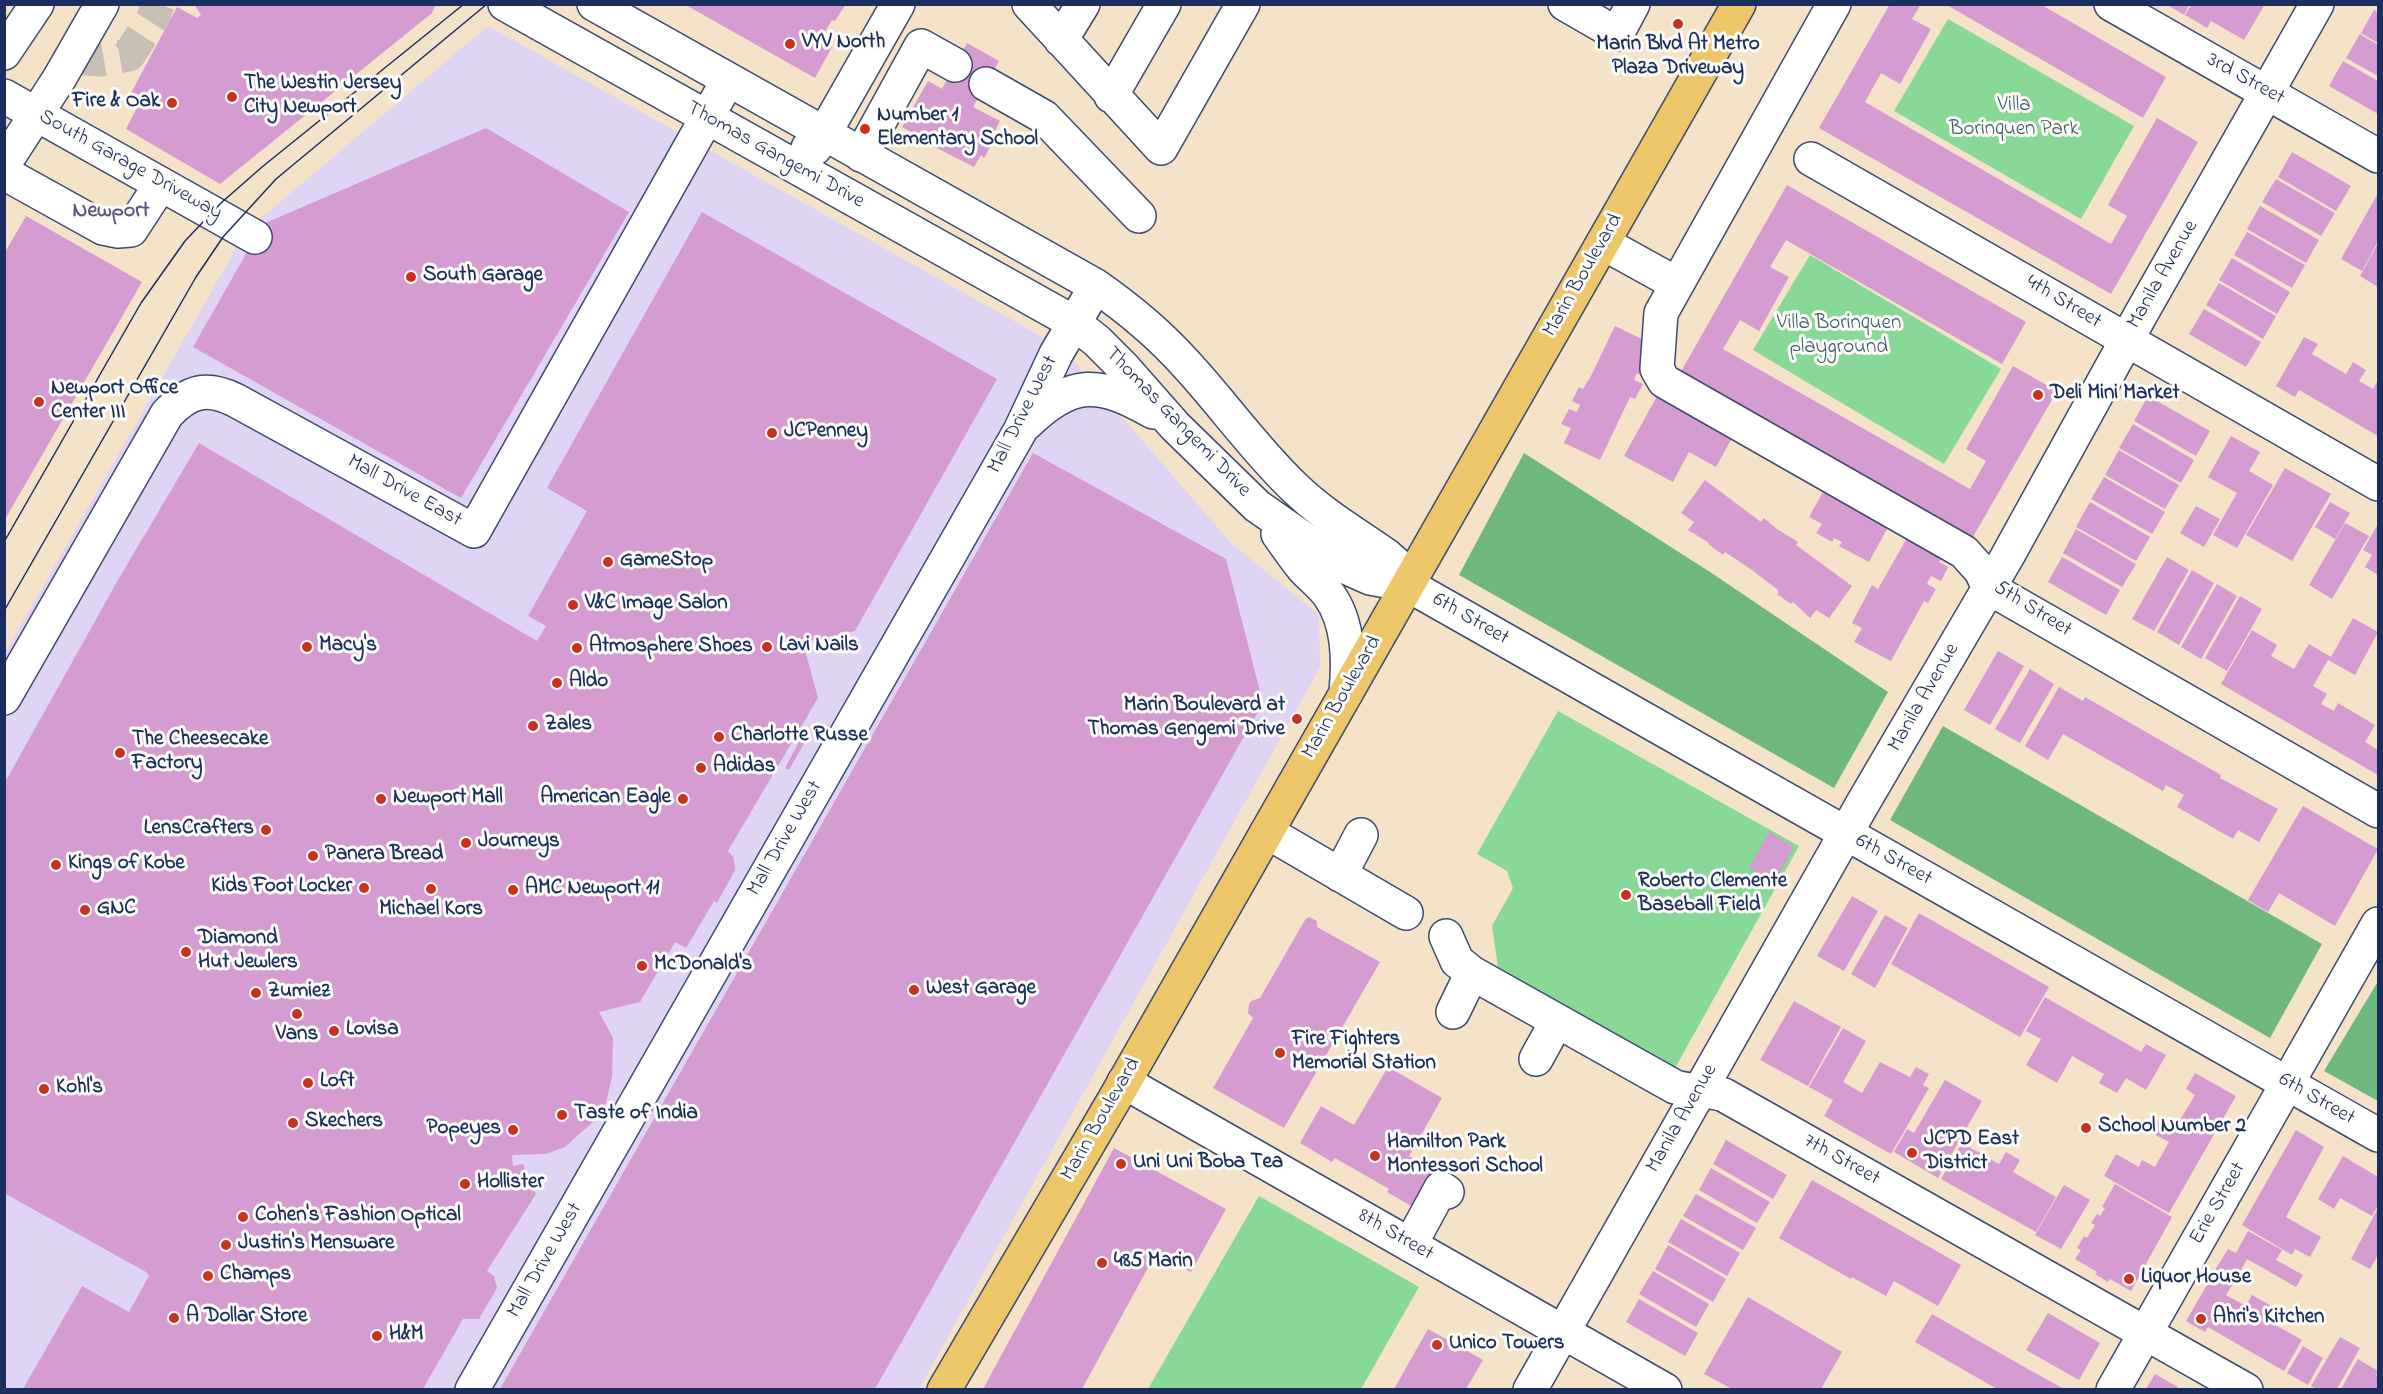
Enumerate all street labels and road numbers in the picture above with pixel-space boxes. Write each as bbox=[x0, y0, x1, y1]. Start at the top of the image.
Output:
street label: 3rd Street bbox=[2202, 48, 2288, 112]
street label: Thomas Gangemi Drive bbox=[682, 97, 868, 215]
street label: South Garage Driveway bbox=[34, 105, 226, 227]
street label: Marin Boulevard bbox=[1539, 210, 1629, 342]
street label: Manila Avenue bbox=[2123, 216, 2205, 334]
street label: 4th Street bbox=[2021, 271, 2105, 335]
street label: Thomas Gangemi Drive bbox=[1099, 343, 1255, 503]
street label: Mall Drive West bbox=[984, 352, 1064, 478]
street label: Mall Drive East bbox=[342, 450, 466, 534]
street label: 5th Street bbox=[1988, 576, 2076, 644]
street label: 6th Street bbox=[1427, 588, 1513, 652]
street label: Marin Boulevard bbox=[1298, 632, 1388, 764]
street label: Manila Avenue bbox=[1884, 639, 1966, 757]
street label: Mall Drive West bbox=[743, 777, 829, 901]
street label: 6th Street bbox=[1850, 830, 1936, 892]
street label: Marin Boulevard bbox=[1057, 1054, 1147, 1186]
street label: Manila Avenue bbox=[1642, 1060, 1724, 1178]
street label: 6th Street bbox=[2273, 1068, 2359, 1132]
street label: 7th Street bbox=[1798, 1130, 1884, 1192]
street label: Erie Street bbox=[2185, 1158, 2253, 1250]
street label: Mall Drive West bbox=[503, 1199, 589, 1323]
street label: 8th Street bbox=[1353, 1204, 1437, 1268]

